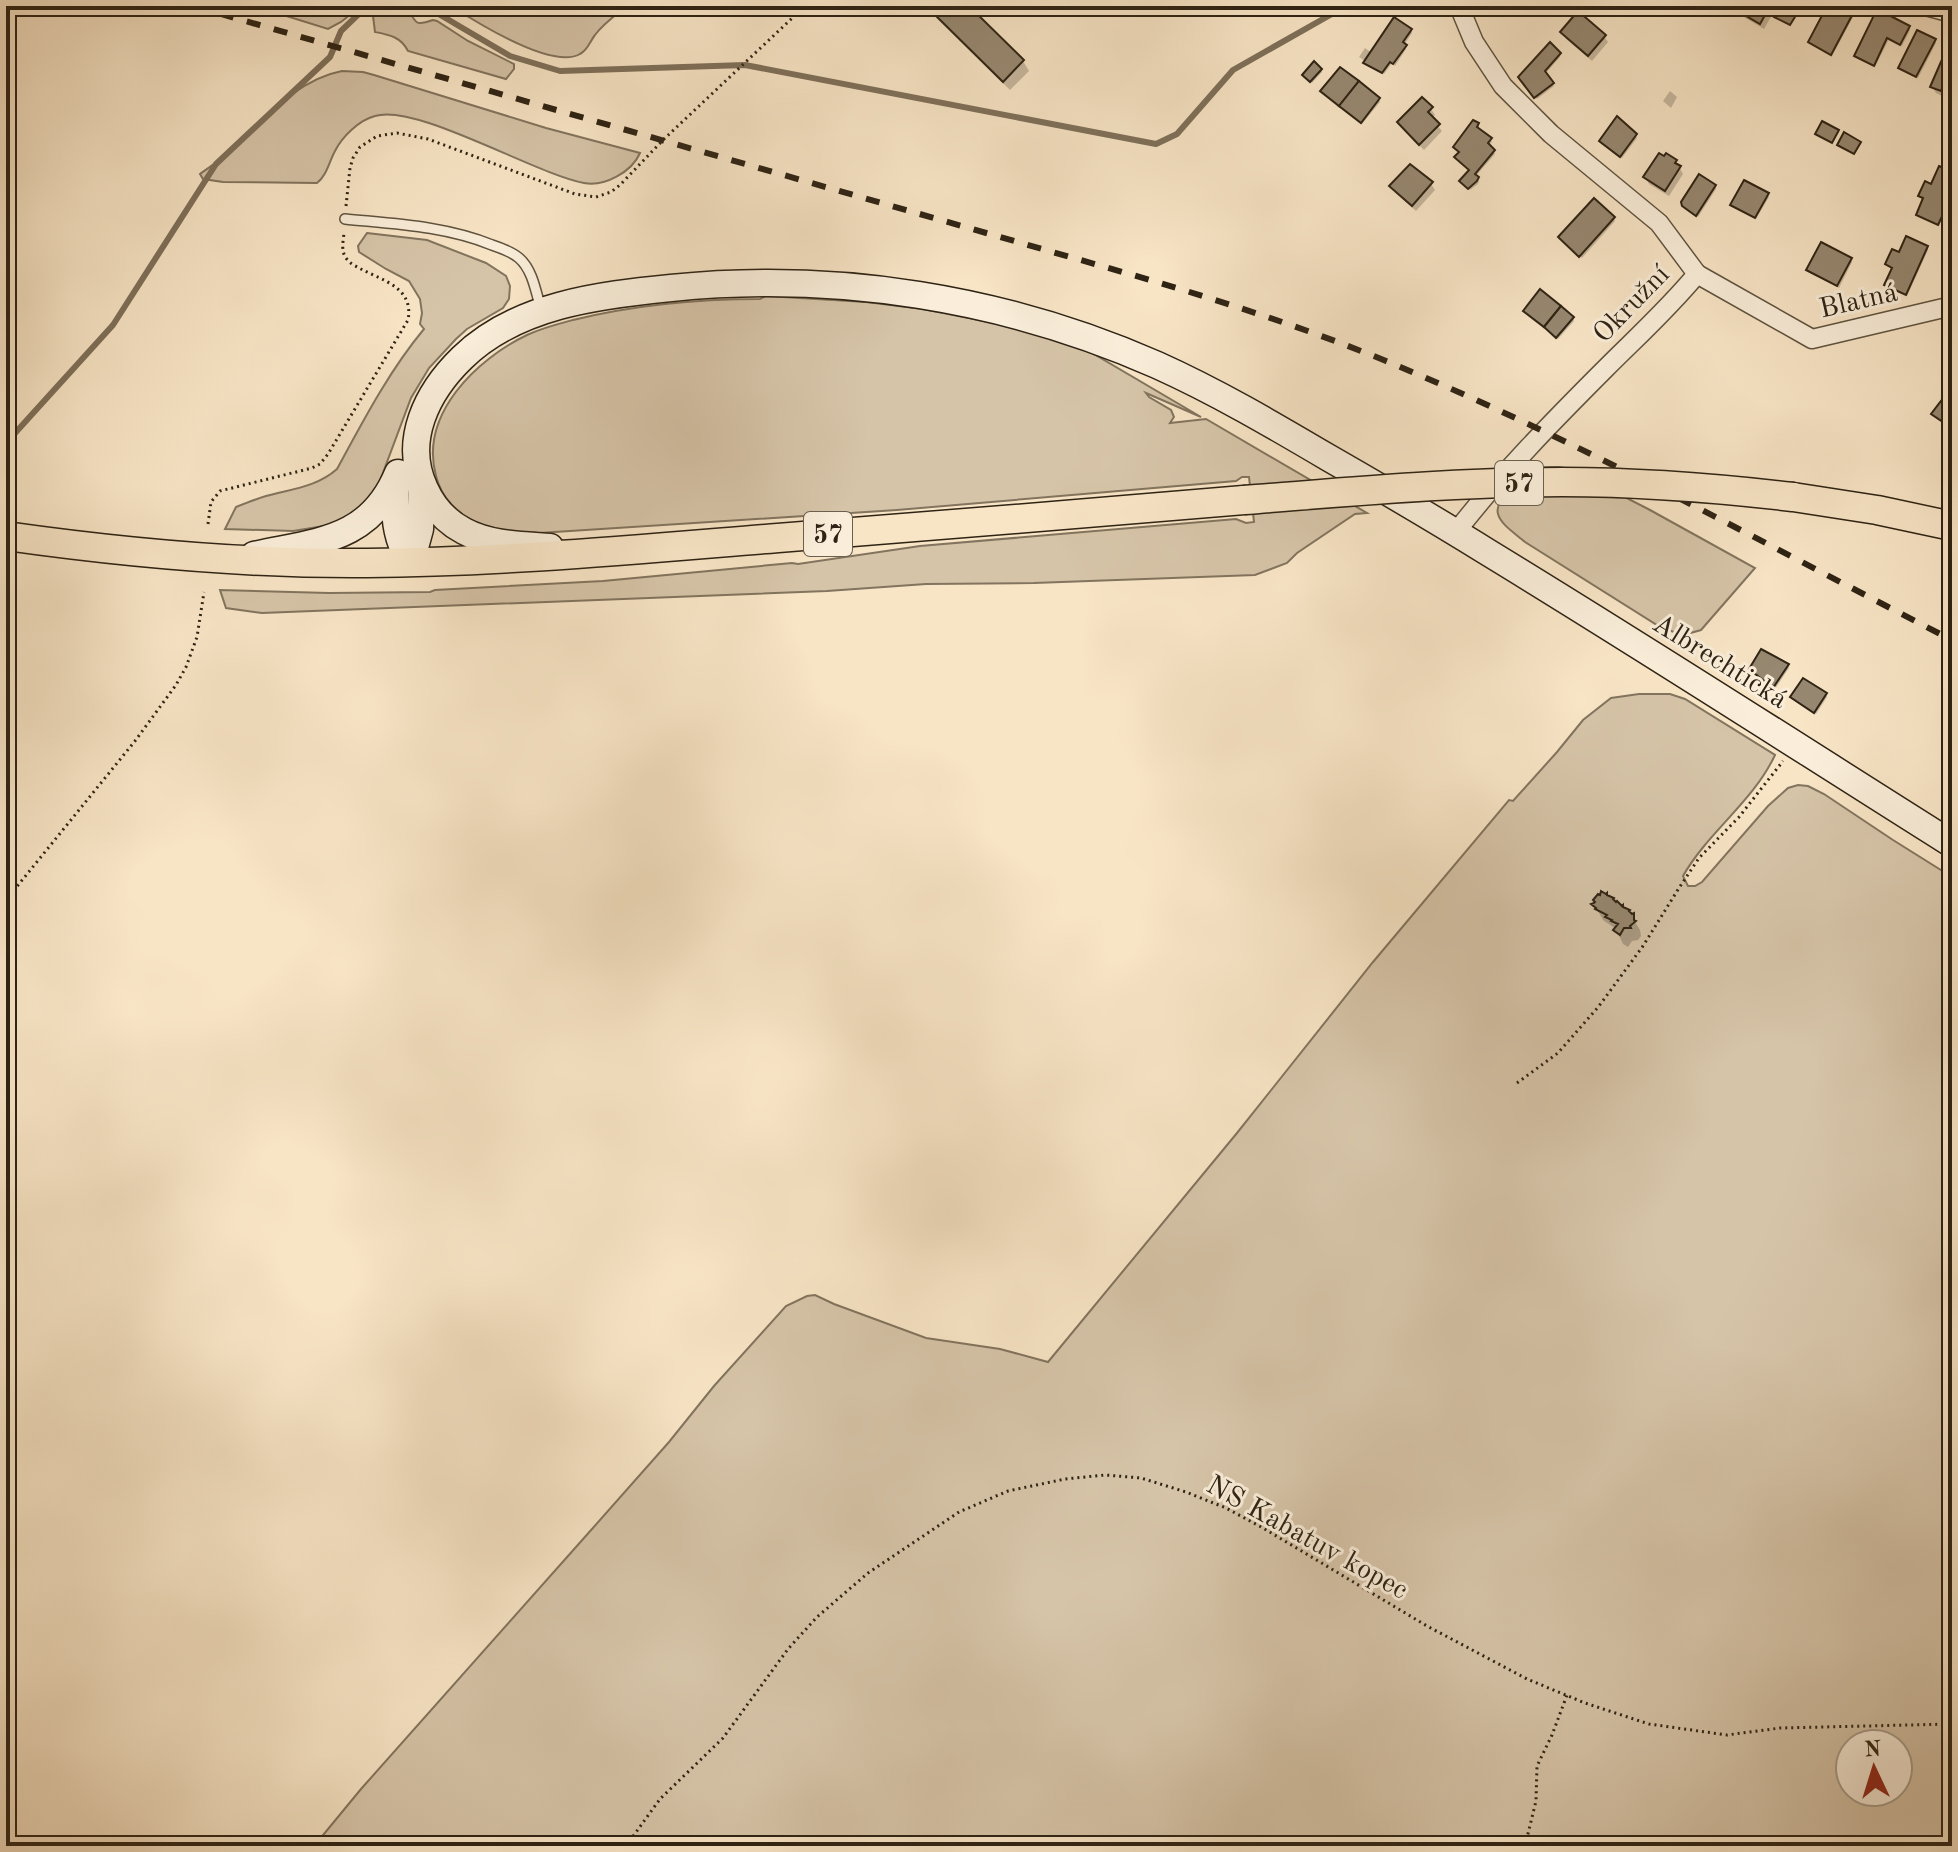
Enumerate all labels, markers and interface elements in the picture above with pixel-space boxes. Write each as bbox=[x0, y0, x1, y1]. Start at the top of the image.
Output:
street label: Okružní bbox=[1589, 261, 1676, 349]
street label: Blatná bbox=[1817, 279, 1901, 325]
road number: 57 bbox=[1495, 461, 1543, 505]
road number: 57 bbox=[804, 512, 852, 556]
street label: Albrechtická bbox=[1647, 610, 1792, 715]
street label: NS Kabatuv kopec bbox=[1201, 1472, 1412, 1606]
north arrow bbox=[1834, 1728, 1914, 1808]
text: N bbox=[1864, 1738, 1882, 1762]

